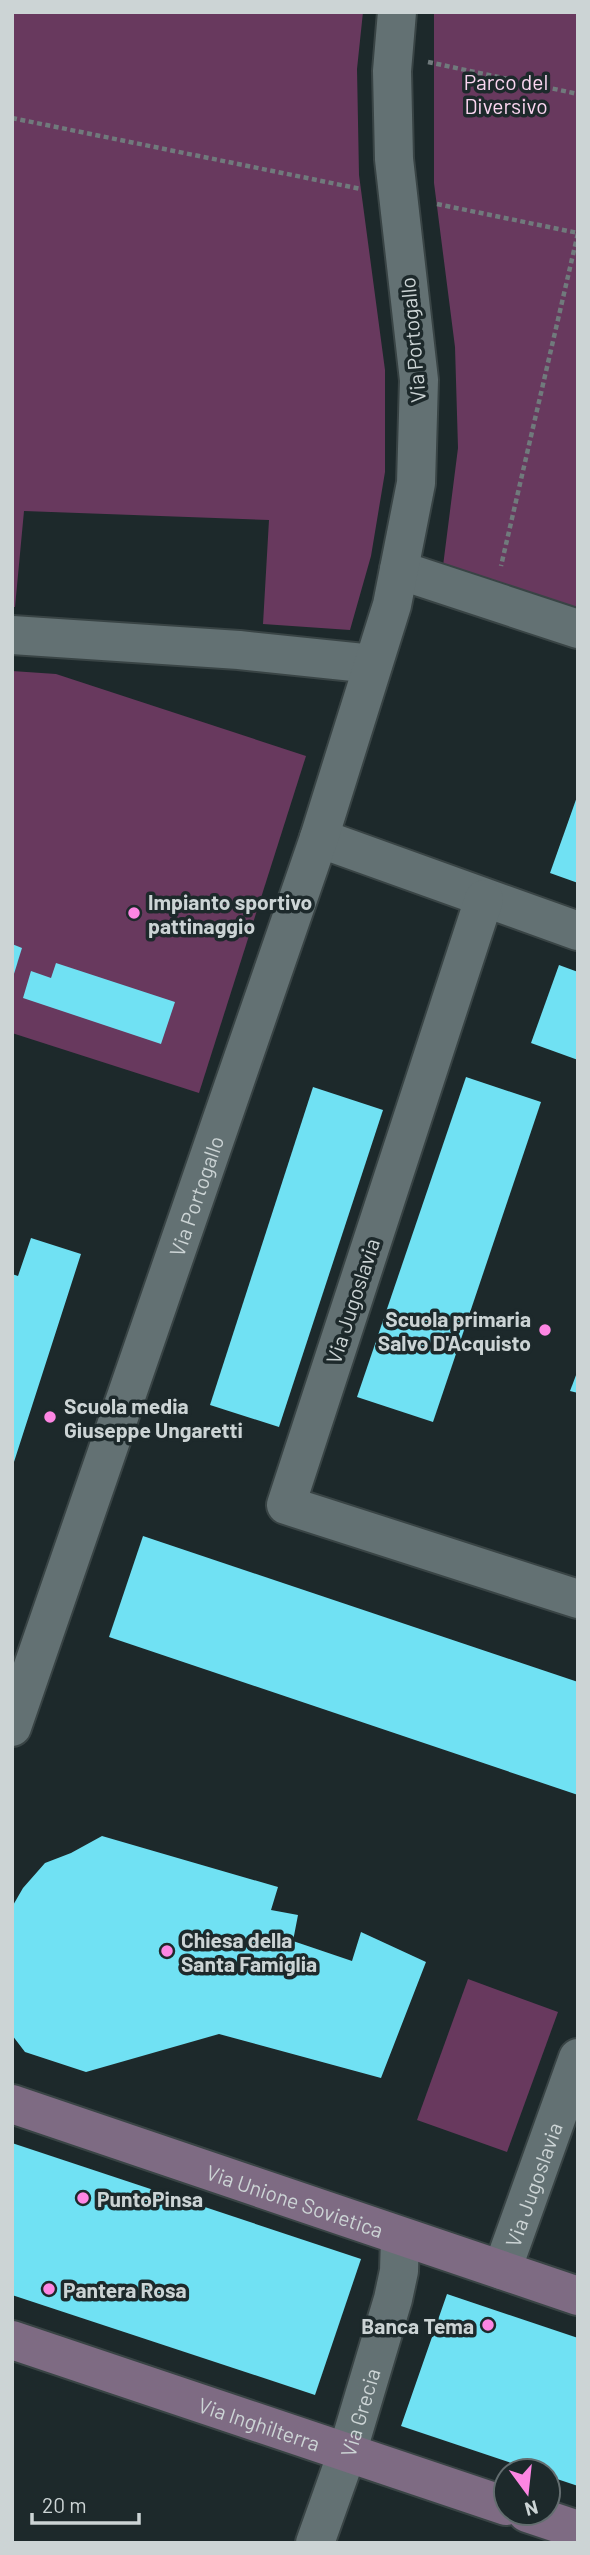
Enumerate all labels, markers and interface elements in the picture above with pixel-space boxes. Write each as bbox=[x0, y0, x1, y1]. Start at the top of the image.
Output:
park label: Parco del Diversivo bbox=[464, 69, 548, 118]
street label: Via Portogallo bbox=[394, 276, 430, 404]
place label: Impianto sportivo pattinaggio bbox=[148, 889, 312, 938]
marker: Impianto sportivo pattinaggio bbox=[126, 905, 142, 921]
street label: Via Portogallo bbox=[163, 1132, 228, 1259]
street label: Via Jugoslavia bbox=[320, 1235, 384, 1367]
place label: Scuola primaria Salvo D'Acquisto bbox=[378, 1306, 531, 1355]
marker: Scuola primaria Salvo D'Acquisto bbox=[537, 1322, 553, 1338]
place label: Scuola media Giuseppe Ungaretti bbox=[64, 1393, 243, 1442]
marker: Scuola media Giuseppe Ungaretti bbox=[42, 1409, 58, 1425]
place label: Chiesa della Santa Famiglia bbox=[181, 1927, 317, 1976]
marker: Chiesa della Santa Famiglia bbox=[159, 1943, 175, 1959]
street label: Via Jugoslavia bbox=[499, 2119, 566, 2250]
street label: Via Unione Sovietica bbox=[203, 2158, 387, 2242]
place label: PuntoPinsa bbox=[97, 2186, 203, 2211]
marker: PuntoPinsa bbox=[75, 2190, 91, 2206]
place label: Pantera Rosa bbox=[63, 2277, 187, 2302]
marker: Pantera Rosa bbox=[41, 2281, 57, 2297]
place label: Banca Tema bbox=[361, 2313, 474, 2338]
marker: Banca Tema bbox=[480, 2317, 496, 2333]
street label: Via Grecia bbox=[334, 2365, 384, 2460]
street label: Via Inghilterra bbox=[195, 2391, 323, 2455]
north arrow bbox=[492, 2457, 562, 2527]
scale bar bbox=[32, 2482, 138, 2526]
text: 20 m bbox=[42, 2492, 87, 2517]
text: N bbox=[522, 2496, 541, 2522]

